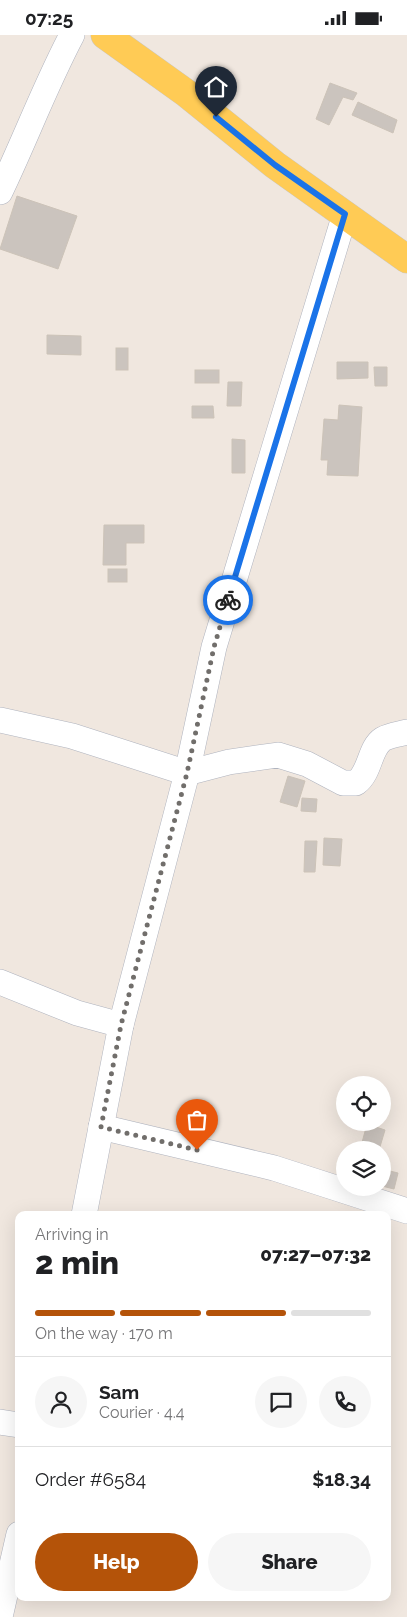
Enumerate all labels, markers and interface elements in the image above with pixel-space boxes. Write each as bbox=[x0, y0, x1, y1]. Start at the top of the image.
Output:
text: 07:25 bbox=[25, 7, 73, 29]
pin bbox=[195, 66, 237, 117]
icon: home bbox=[202, 73, 230, 101]
courier bbox=[203, 575, 253, 625]
icon: bike bbox=[214, 586, 242, 614]
map controls bbox=[336, 1076, 391, 1196]
button: locate bbox=[336, 1076, 391, 1131]
pin bbox=[176, 1099, 218, 1150]
icon: bag bbox=[183, 1106, 211, 1134]
button: layers bbox=[336, 1141, 391, 1196]
text: Arriving in bbox=[35, 1225, 109, 1244]
text: 07:27–07:32 bbox=[260, 1243, 371, 1265]
text: 2 min bbox=[35, 1244, 119, 1281]
text: On the way · 170 m bbox=[35, 1324, 173, 1343]
button: person bbox=[35, 1376, 87, 1428]
button: chat bbox=[255, 1376, 307, 1428]
button: phone bbox=[319, 1376, 371, 1428]
text: Sam bbox=[99, 1381, 139, 1403]
text: Courier · 4.4 bbox=[99, 1403, 184, 1422]
text: Order #6584 bbox=[35, 1468, 146, 1490]
text: $18.34 bbox=[312, 1468, 371, 1490]
button: Help bbox=[35, 1533, 198, 1591]
button: Share bbox=[208, 1533, 371, 1591]

